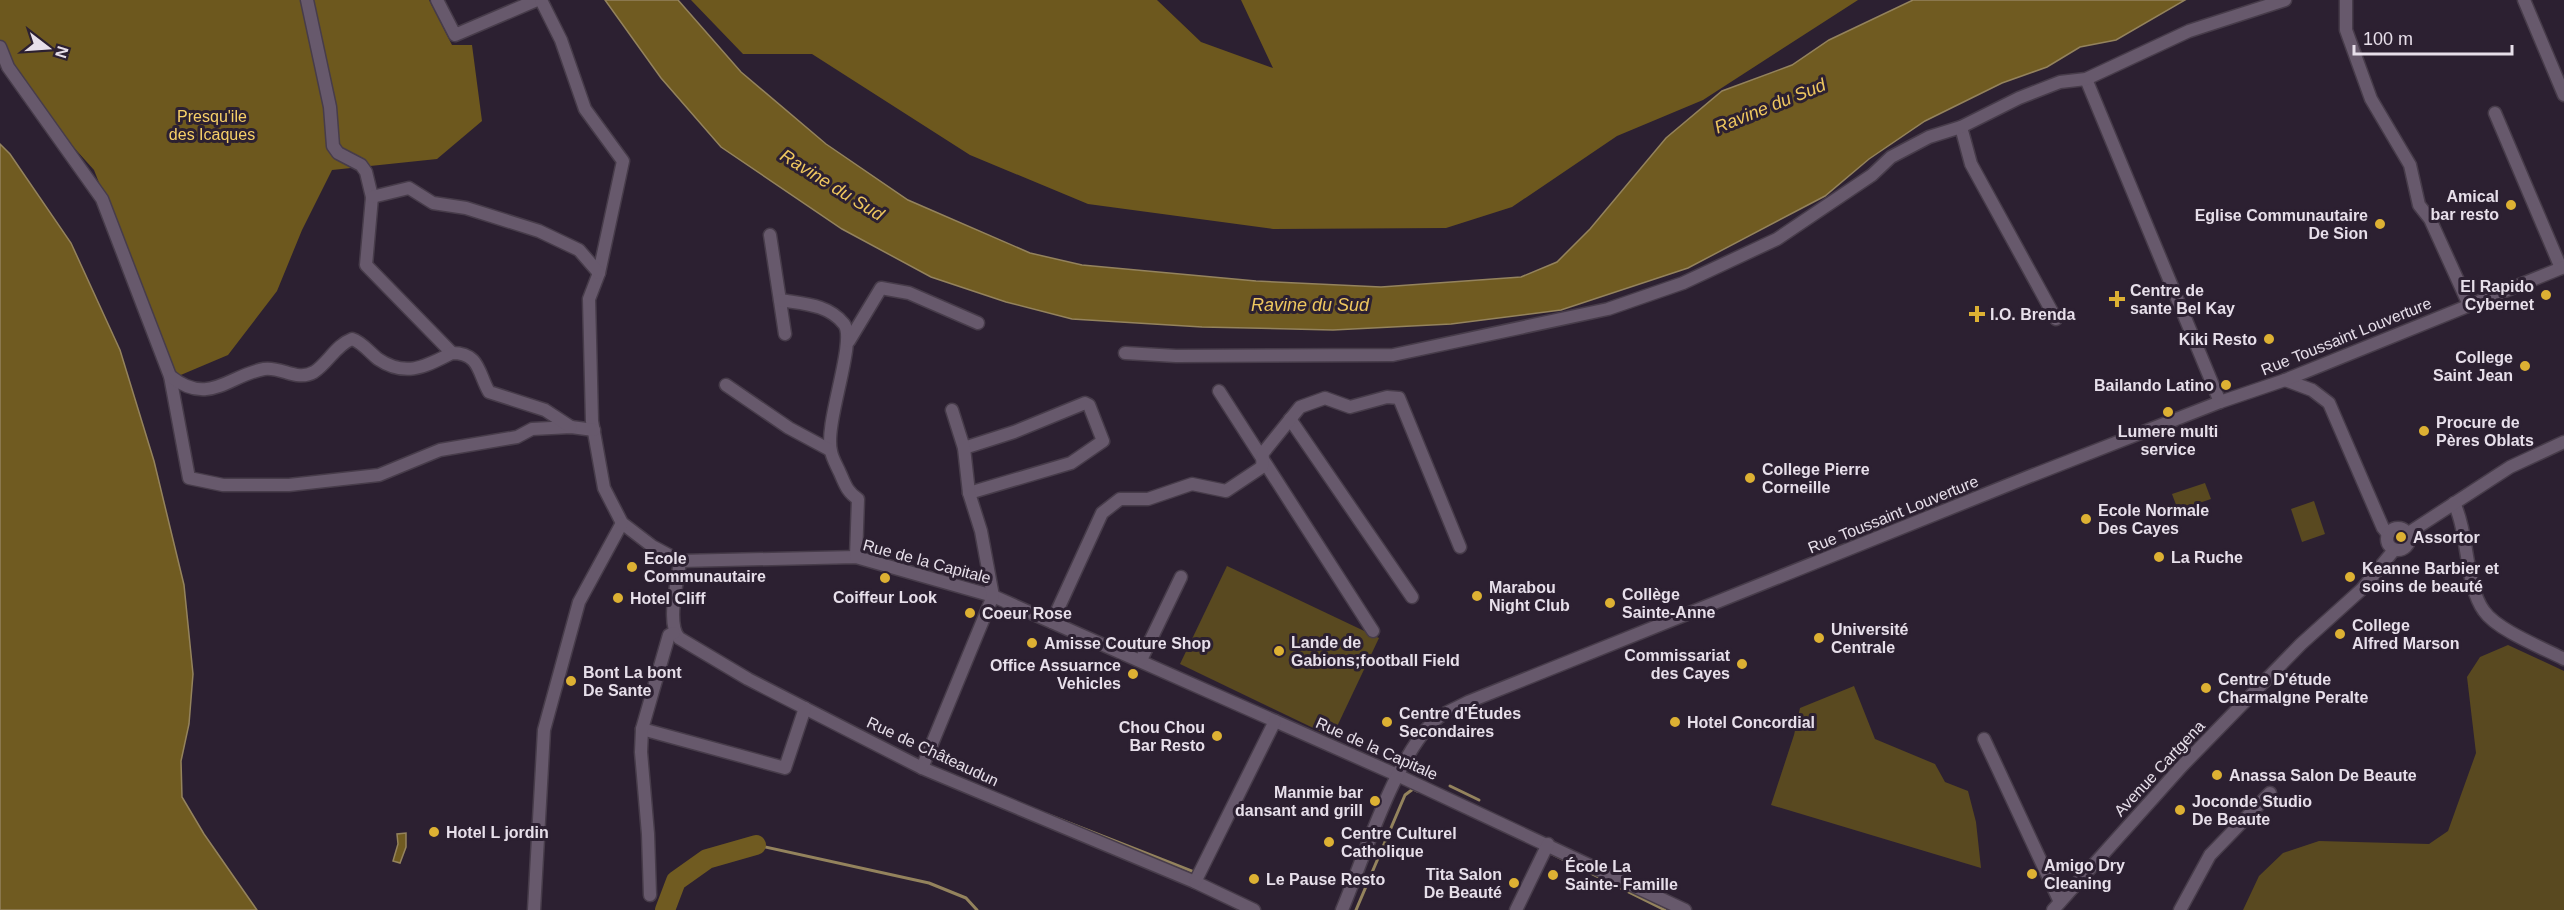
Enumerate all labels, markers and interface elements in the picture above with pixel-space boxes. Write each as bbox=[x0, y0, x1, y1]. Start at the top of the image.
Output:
north arrow bbox=[18, 18, 78, 78]
scale bar bbox=[2354, 18, 2512, 56]
text: 100 m bbox=[2363, 29, 2413, 49]
text: N bbox=[52, 44, 72, 60]
water label: Ravine du Sud bbox=[1712, 74, 1829, 137]
park label: Presqu'ile des Icaques bbox=[169, 108, 255, 143]
water label: Ravine du Sud bbox=[777, 145, 888, 225]
place label: Amical bar resto bbox=[2431, 188, 2499, 223]
marker: Amical bar resto bbox=[2504, 198, 2518, 212]
place label: Eglise Communautaire De Sion bbox=[2195, 207, 2368, 242]
marker: Eglise Communautaire De Sion bbox=[2373, 217, 2387, 231]
place label: El Rapido Cybernet bbox=[2460, 278, 2535, 313]
place label: Centre de sante Bel Kay bbox=[2130, 282, 2235, 317]
marker: El Rapido Cybernet bbox=[2539, 288, 2553, 302]
marker: Centre de sante Bel Kay bbox=[2108, 290, 2126, 308]
street label: Rue Toussaint Louverture bbox=[2259, 294, 2434, 378]
water label: Ravine du Sud bbox=[1251, 295, 1370, 315]
marker: I.O. Brenda bbox=[1968, 305, 1986, 323]
place label: I.O. Brenda bbox=[1990, 306, 2075, 323]
place label: Kiki Resto bbox=[2179, 331, 2257, 348]
marker: Kiki Resto bbox=[2262, 332, 2276, 346]
place label: College Saint Jean bbox=[2433, 349, 2513, 384]
marker: College Saint Jean bbox=[2518, 359, 2532, 373]
place label: Bailando Latino bbox=[2094, 377, 2214, 394]
marker: Bailando Latino bbox=[2219, 378, 2233, 392]
marker: Lumere multi service bbox=[2161, 405, 2175, 419]
place label: Procure de Pères Oblats bbox=[2436, 414, 2534, 449]
place label: Lumere multi service bbox=[2118, 423, 2218, 458]
marker: Procure de Pères Oblats bbox=[2417, 424, 2431, 438]
place label: College Pierre Corneille bbox=[1762, 461, 1870, 496]
marker: College Pierre Corneille bbox=[1743, 471, 1757, 485]
street label: Rue Toussaint Louverture bbox=[1806, 472, 1981, 556]
place label: Ecole Normale Des Cayes bbox=[2098, 502, 2209, 537]
marker: Ecole Normale Des Cayes bbox=[2079, 512, 2093, 526]
place label: Assortor bbox=[2413, 529, 2480, 546]
marker: Assortor bbox=[2394, 530, 2408, 544]
street label: Rue de la Capitale bbox=[861, 536, 993, 587]
place label: La Ruche bbox=[2171, 549, 2243, 566]
place label: Ecole Communautaire bbox=[644, 550, 766, 585]
marker: La Ruche bbox=[2152, 550, 2166, 564]
marker: Ecole Communautaire bbox=[625, 560, 639, 574]
place label: Keanne Barbier et soins de beauté bbox=[2362, 560, 2500, 595]
marker: Keanne Barbier et soins de beauté bbox=[2343, 570, 2357, 584]
marker: Coiffeur Look bbox=[878, 571, 892, 585]
place label: Marabou Night Club bbox=[1489, 579, 1570, 614]
place label: Collège Sainte-Anne bbox=[1622, 586, 1715, 621]
place label: Coiffeur Look bbox=[833, 589, 937, 606]
marker: Marabou Night Club bbox=[1470, 589, 1484, 603]
place label: Hotel Cliff bbox=[630, 590, 706, 607]
marker: Hotel Cliff bbox=[611, 591, 625, 605]
marker: Collège Sainte-Anne bbox=[1603, 596, 1617, 610]
place label: Coeur Rose bbox=[982, 605, 1072, 622]
marker: Coeur Rose bbox=[963, 606, 977, 620]
place label: College Alfred Marson bbox=[2352, 617, 2460, 652]
place label: Université Centrale bbox=[1831, 621, 1908, 656]
marker: College Alfred Marson bbox=[2333, 627, 2347, 641]
marker: Université Centrale bbox=[1812, 631, 1826, 645]
place label: Lande de Gabions;football Field bbox=[1291, 634, 1460, 669]
place label: Amisse Couture Shop bbox=[1044, 635, 1211, 652]
marker: Amisse Couture Shop bbox=[1025, 636, 1039, 650]
marker: Lande de Gabions;football Field bbox=[1272, 644, 1286, 658]
place label: Commissariat des Cayes bbox=[1624, 647, 1731, 682]
place label: Office Assuarnce Vehicles bbox=[990, 657, 1121, 692]
marker: Commissariat des Cayes bbox=[1735, 657, 1749, 671]
place label: Bont La bont De Sante bbox=[583, 664, 682, 699]
marker: Office Assuarnce Vehicles bbox=[1126, 667, 1140, 681]
place label: Centre D'étude Charmalgne Peralte bbox=[2218, 671, 2368, 706]
marker: Bont La bont De Sante bbox=[564, 674, 578, 688]
marker: Centre D'étude Charmalgne Peralte bbox=[2199, 681, 2213, 695]
place label: Centre d'Études Secondaires bbox=[1399, 704, 1521, 740]
street label: Rue de Châteaudun bbox=[864, 713, 1001, 789]
street label: Rue de la Capitale bbox=[1313, 714, 1440, 783]
place label: Hotel Concordial bbox=[1687, 714, 1815, 731]
marker: Centre d'Études Secondaires bbox=[1380, 715, 1394, 729]
marker: Hotel Concordial bbox=[1668, 715, 1682, 729]
street label: Avenue Cartgena bbox=[2111, 717, 2208, 820]
place label: Chou Chou Bar Resto bbox=[1119, 719, 1205, 754]
marker: Chou Chou Bar Resto bbox=[1210, 729, 1224, 743]
place label: Anassa Salon De Beaute bbox=[2229, 767, 2417, 784]
marker: Anassa Salon De Beaute bbox=[2210, 768, 2224, 782]
place label: Manmie bar dansant and grill bbox=[1235, 784, 1363, 819]
place label: Joconde Studio De Beaute bbox=[2192, 793, 2312, 828]
marker: Manmie bar dansant and grill bbox=[1368, 794, 1382, 808]
marker: Joconde Studio De Beaute bbox=[2173, 803, 2187, 817]
place label: Hotel L jordin bbox=[446, 824, 549, 841]
marker: Hotel L jordin bbox=[427, 825, 441, 839]
place label: Centre Culturel Catholique bbox=[1341, 825, 1457, 860]
marker: Centre Culturel Catholique bbox=[1322, 835, 1336, 849]
place label: École La Sainte- Famille bbox=[1565, 857, 1678, 893]
place label: Amigo Dry Cleaning bbox=[2044, 857, 2125, 892]
place label: Tita Salon De Beauté bbox=[1424, 866, 1502, 901]
marker: Amigo Dry Cleaning bbox=[2025, 867, 2039, 881]
marker: École La Sainte- Famille bbox=[1546, 868, 1560, 882]
place label: Le Pause Resto bbox=[1266, 871, 1385, 888]
marker: Le Pause Resto bbox=[1247, 872, 1261, 886]
marker: Tita Salon De Beauté bbox=[1507, 876, 1521, 890]

